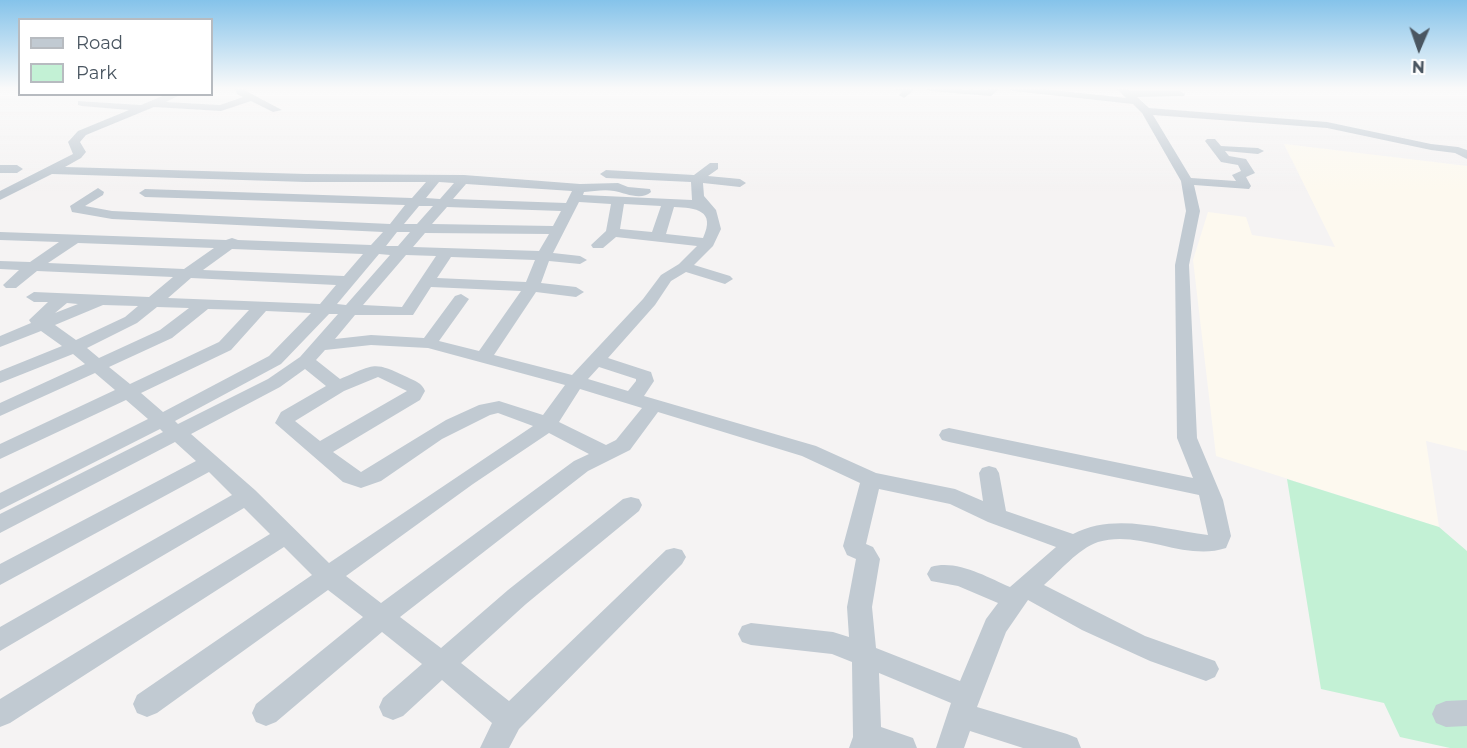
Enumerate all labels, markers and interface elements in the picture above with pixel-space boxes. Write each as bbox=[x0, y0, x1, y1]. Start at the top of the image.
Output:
legend bbox=[18, 18, 213, 96]
north arrow bbox=[1389, 18, 1449, 78]
text: Road bbox=[76, 32, 123, 54]
text: N bbox=[1412, 57, 1425, 76]
text: Park bbox=[76, 62, 117, 84]

